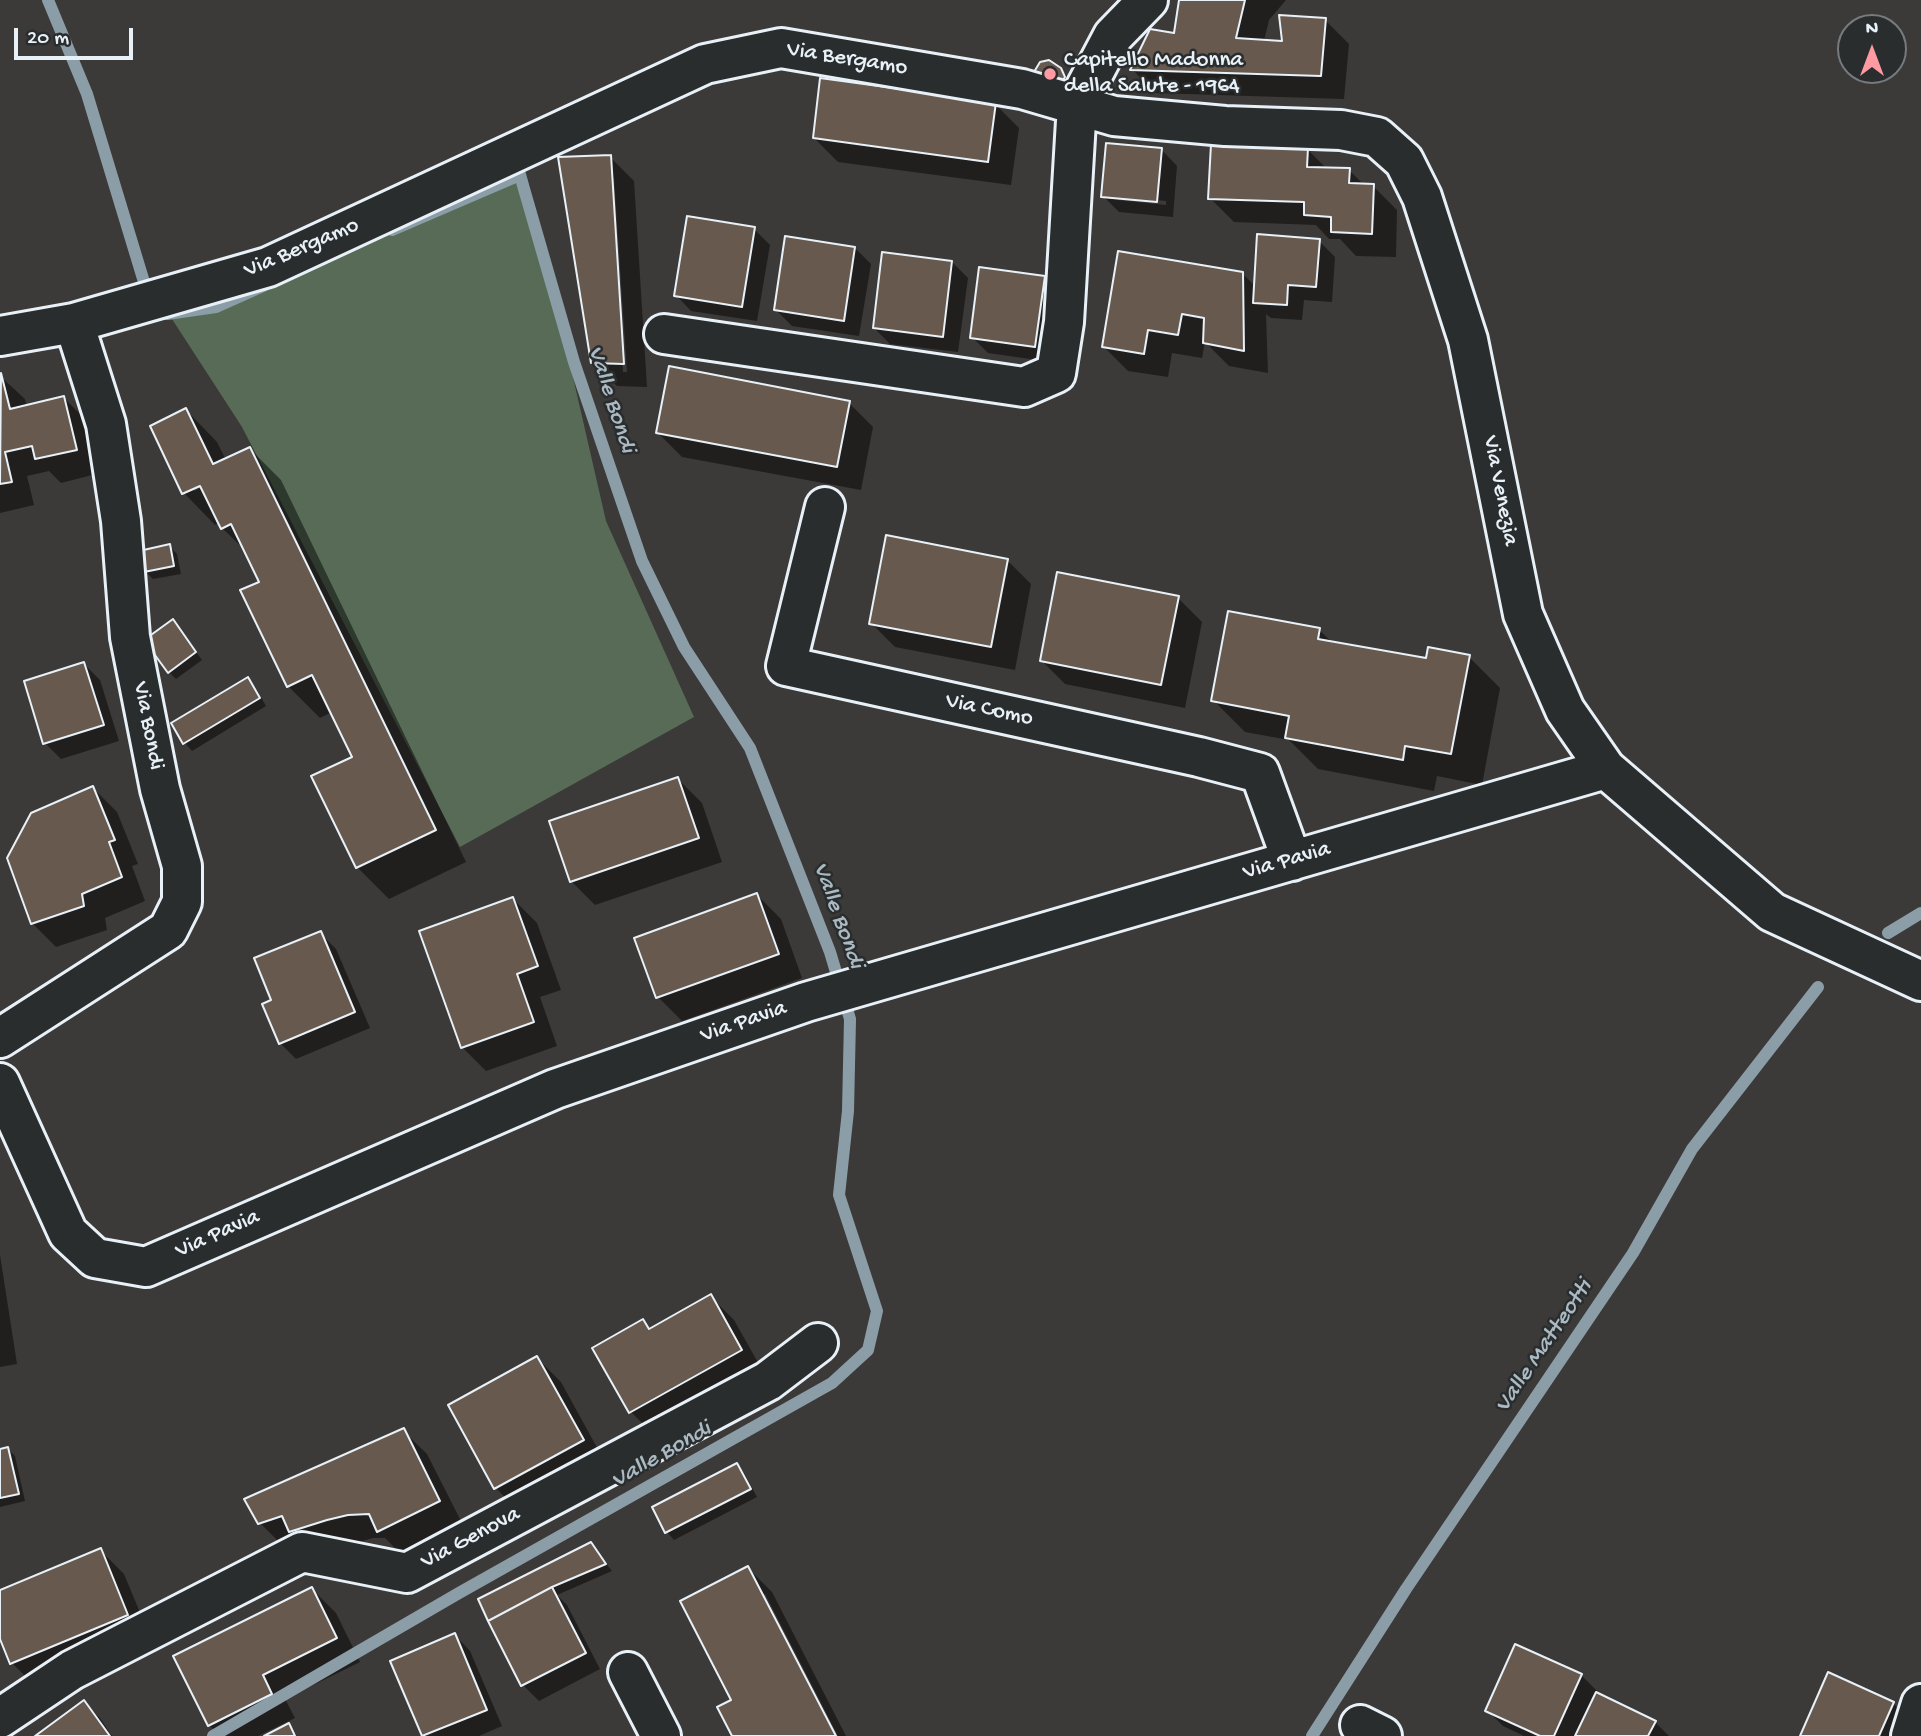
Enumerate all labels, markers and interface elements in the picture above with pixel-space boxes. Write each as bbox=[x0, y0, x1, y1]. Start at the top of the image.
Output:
scale bar bbox=[18, 14, 136, 58]
north arrow bbox=[1837, 14, 1907, 84]
text: N bbox=[1866, 18, 1878, 41]
text: 20 m bbox=[27, 27, 69, 52]
street label: Via Bergamo bbox=[785, 37, 909, 83]
place label: Capitello Madonna della Salute - 1964 bbox=[1064, 47, 1243, 101]
marker: Capitello Madonna della Salute - 1964 bbox=[1042, 66, 1058, 82]
street label: Via Bergamo bbox=[241, 212, 363, 286]
water label: Valle Bondi bbox=[579, 343, 641, 457]
street label: Via Venezia bbox=[1475, 434, 1523, 548]
street label: Via Bondi bbox=[125, 680, 169, 772]
street label: Via Como bbox=[943, 688, 1035, 734]
street label: Via Pavia bbox=[1240, 836, 1334, 888]
water label: Valle Bondi bbox=[805, 859, 869, 973]
street label: Via Pavia bbox=[697, 995, 791, 1051]
street label: Via Pavia bbox=[172, 1204, 264, 1266]
water label: Valle Matteotti bbox=[1490, 1275, 1600, 1419]
water label: Valle Bondi bbox=[607, 1416, 717, 1496]
street label: Via Genova bbox=[417, 1501, 525, 1577]

